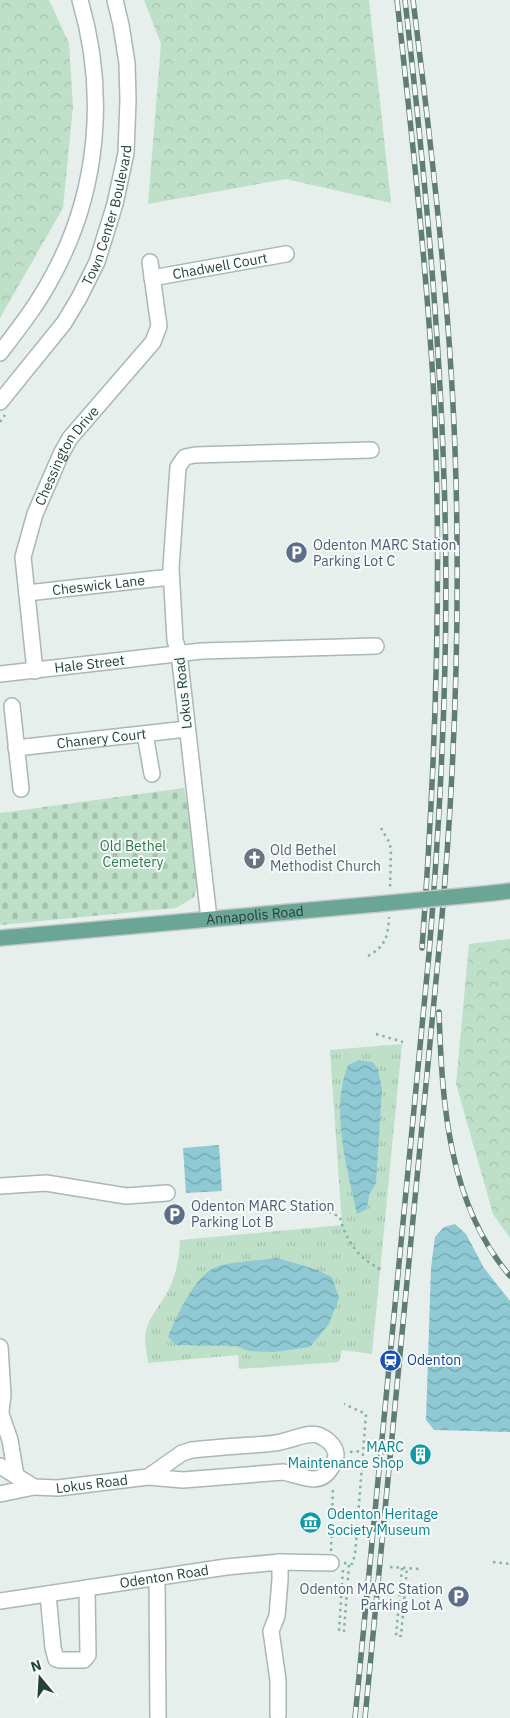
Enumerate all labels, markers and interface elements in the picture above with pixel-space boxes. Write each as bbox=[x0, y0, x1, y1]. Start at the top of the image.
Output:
street label: Town Center Boulevard bbox=[78, 145, 135, 288]
street label: Chadwell Court bbox=[171, 248, 269, 283]
street label: Chessington Drive bbox=[31, 402, 103, 508]
place label: Odenton MARC Station Parking Lot C bbox=[313, 536, 457, 570]
parking icon: Odenton MARC Station Parking Lot C bbox=[285, 541, 309, 565]
street label: Cheswick Lane bbox=[51, 571, 146, 599]
street label: Hale Street bbox=[53, 651, 126, 677]
street label: Lokus Road bbox=[170, 656, 196, 730]
street label: Chanery Court bbox=[56, 725, 147, 752]
park label: Old Bethel Cemetery bbox=[100, 837, 166, 871]
place label: Old Bethel Methodist Church bbox=[270, 841, 381, 875]
church icon: Old Bethel Methodist Church bbox=[242, 846, 266, 870]
street label: Annapolis Road bbox=[205, 902, 305, 928]
place label: Odenton MARC Station Parking Lot B bbox=[191, 1197, 335, 1231]
parking icon: Odenton MARC Station Parking Lot B bbox=[163, 1202, 187, 1226]
station icon: Odenton bbox=[379, 1348, 403, 1372]
place label: Odenton bbox=[407, 1351, 461, 1369]
place label: MARC Maintenance Shop bbox=[288, 1438, 404, 1472]
building icon: MARC Maintenance Shop bbox=[408, 1443, 432, 1467]
street label: Lokus Road bbox=[55, 1471, 129, 1497]
place label: Odenton Heritage Society Museum bbox=[327, 1505, 439, 1539]
museum icon: Odenton Heritage Society Museum bbox=[299, 1510, 323, 1534]
street label: Odenton Road bbox=[118, 1561, 210, 1592]
place label: Odenton MARC Station Parking Lot A bbox=[299, 1580, 443, 1614]
parking icon: Odenton MARC Station Parking Lot A bbox=[447, 1585, 471, 1609]
north arrow bbox=[15, 1653, 65, 1703]
text: N bbox=[28, 1656, 44, 1676]

